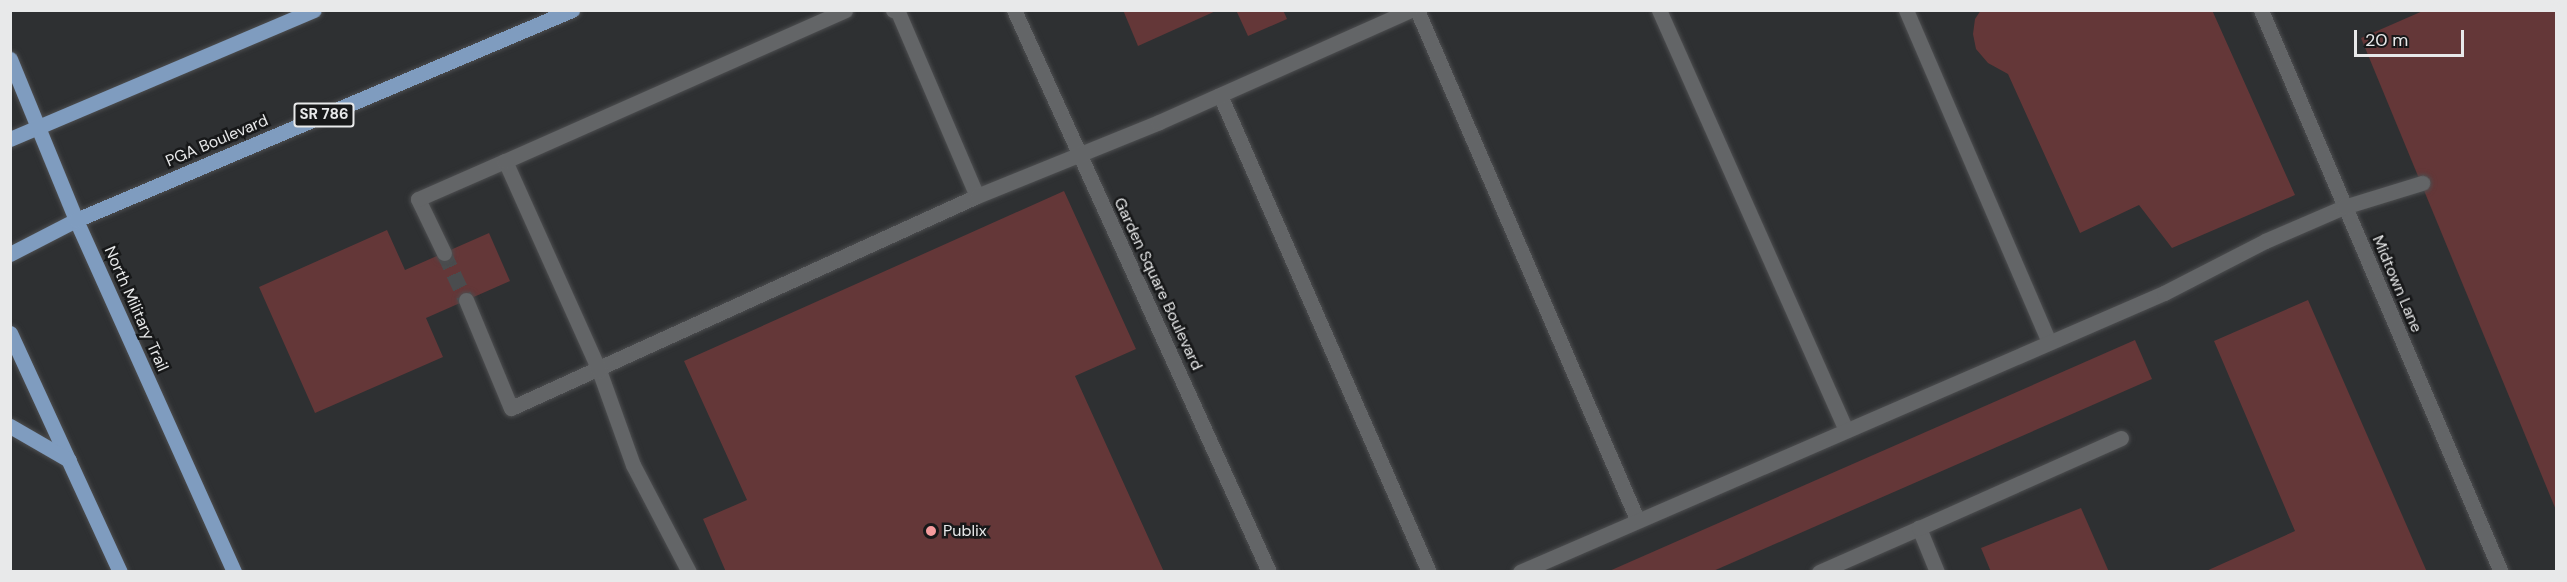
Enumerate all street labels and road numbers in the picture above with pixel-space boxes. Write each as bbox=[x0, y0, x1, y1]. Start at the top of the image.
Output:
road number: SR 786 bbox=[292, 103, 356, 127]
street label: PGA Boulevard bbox=[163, 111, 271, 171]
street label: Garden Square Boulevard bbox=[1110, 195, 1206, 373]
street label: Midtown Lane bbox=[2368, 233, 2426, 335]
street label: North Military Trail bbox=[100, 243, 172, 375]

